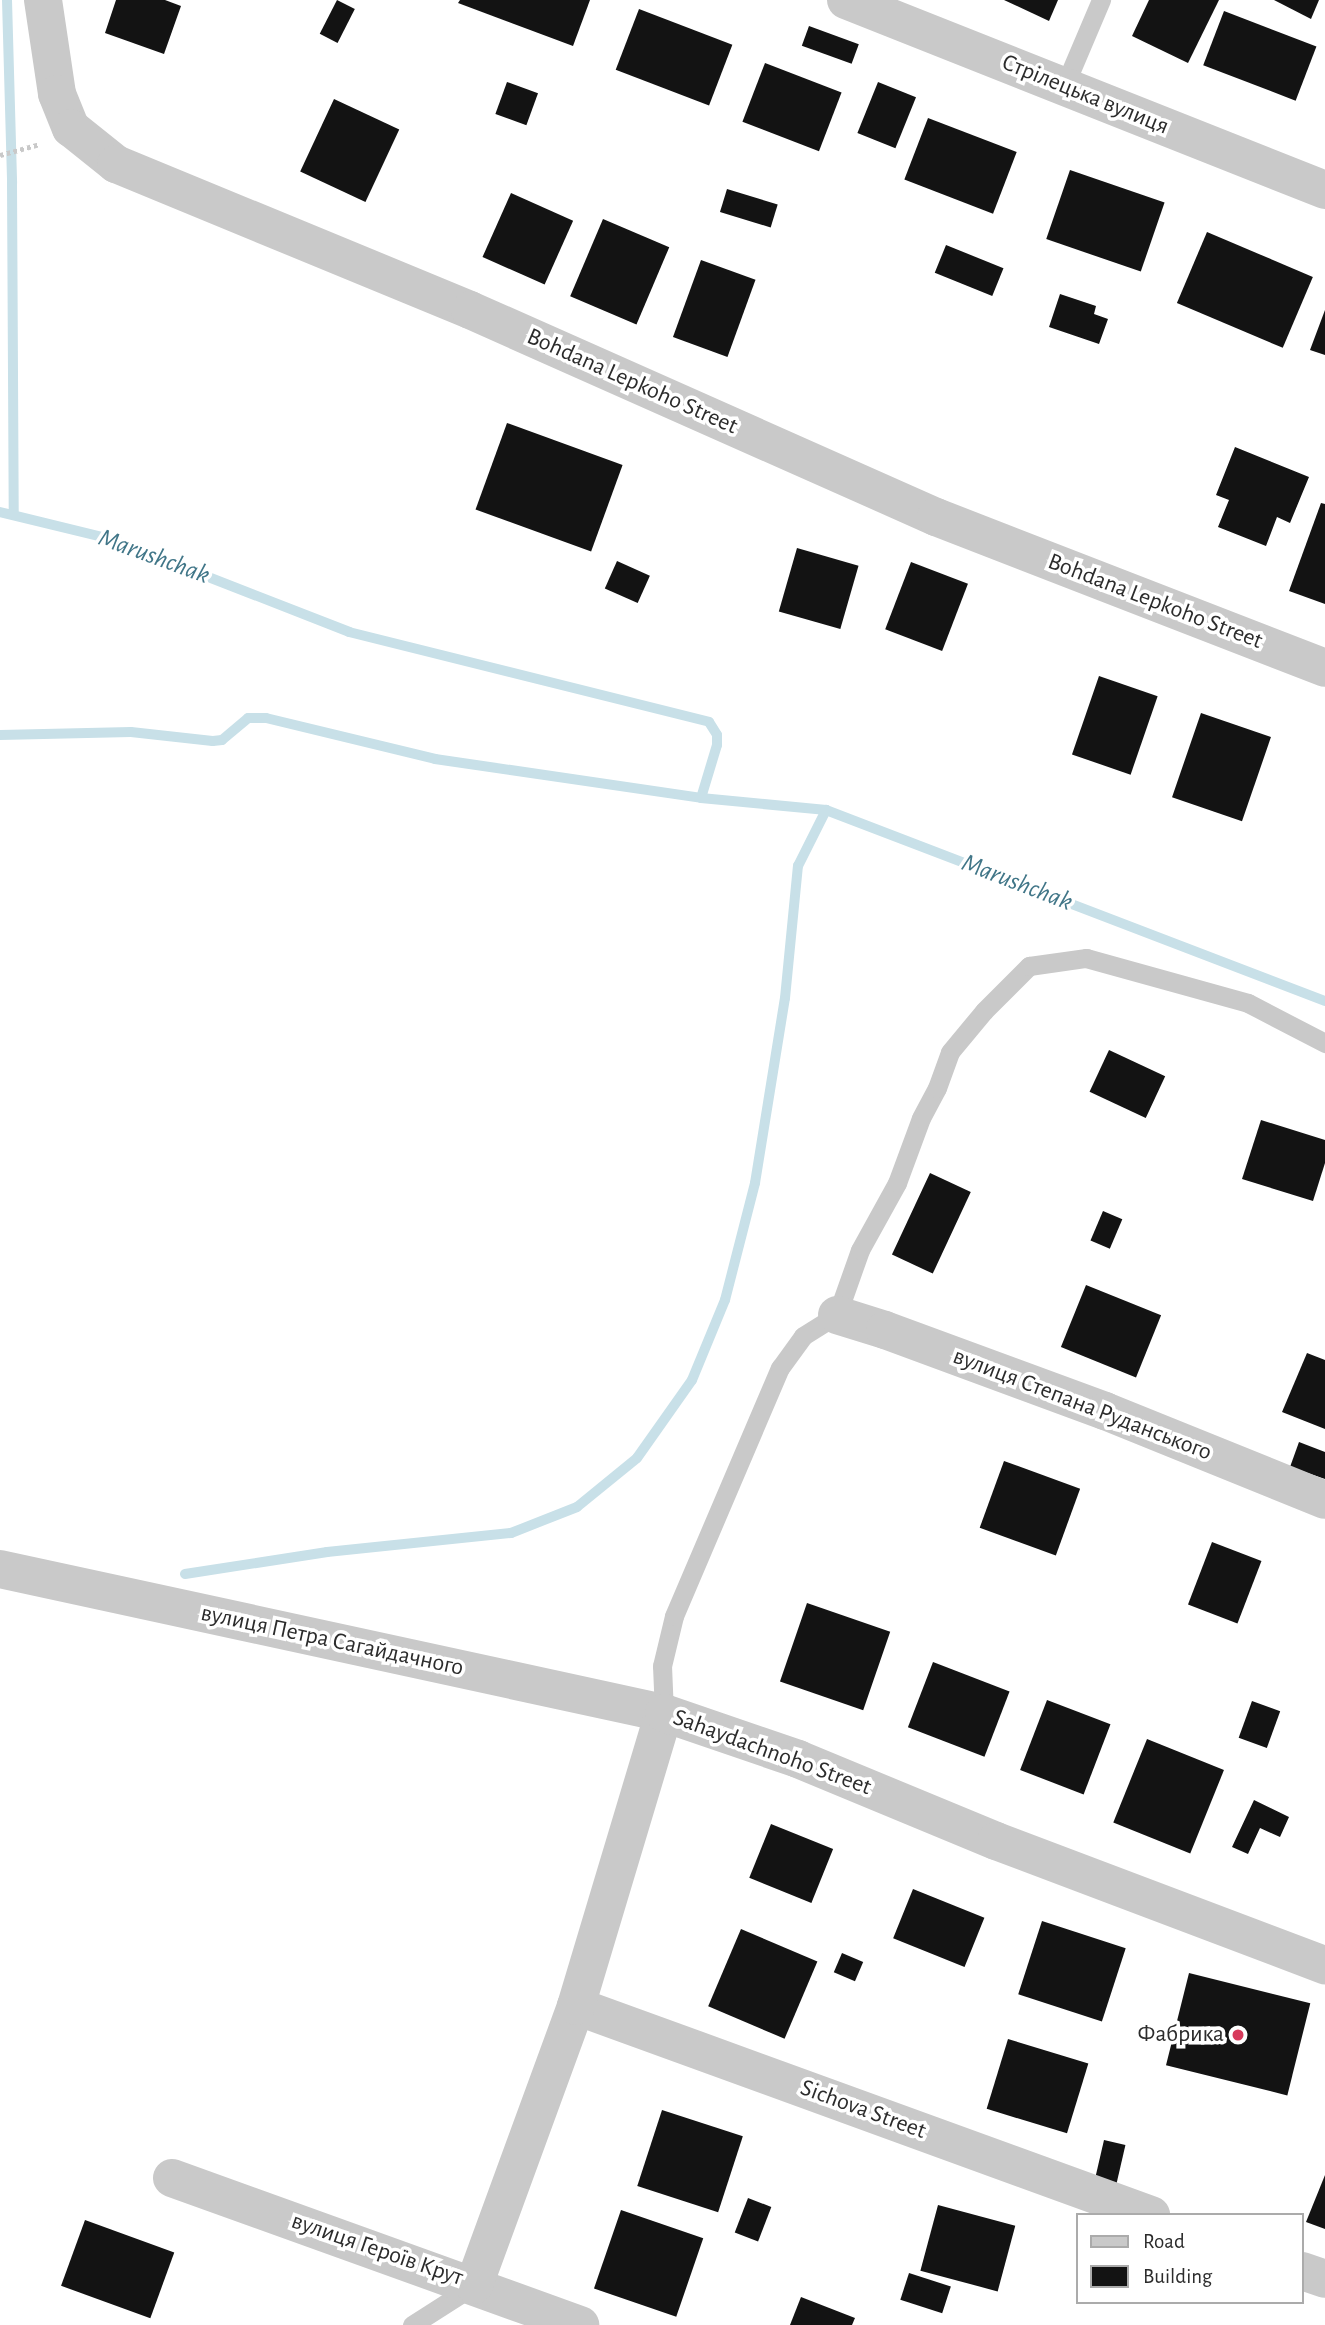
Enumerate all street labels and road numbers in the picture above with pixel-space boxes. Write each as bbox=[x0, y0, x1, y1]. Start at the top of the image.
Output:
street label: Стрілецька вулиця bbox=[997, 48, 1173, 142]
street label: Bohdana Lepkoho Street bbox=[522, 323, 742, 441]
street label: Bohdana Lepkoho Street bbox=[1044, 548, 1266, 656]
street label: вулиця Степана Руданського bbox=[949, 1342, 1215, 1468]
street label: вулиця Петра Сагайдачного bbox=[198, 1599, 466, 1683]
street label: Sahaydachnoho Street bbox=[669, 1704, 875, 1802]
street label: Sichova Street bbox=[796, 2074, 930, 2146]
street label: вулиця Героїв Крут bbox=[287, 2207, 467, 2293]

